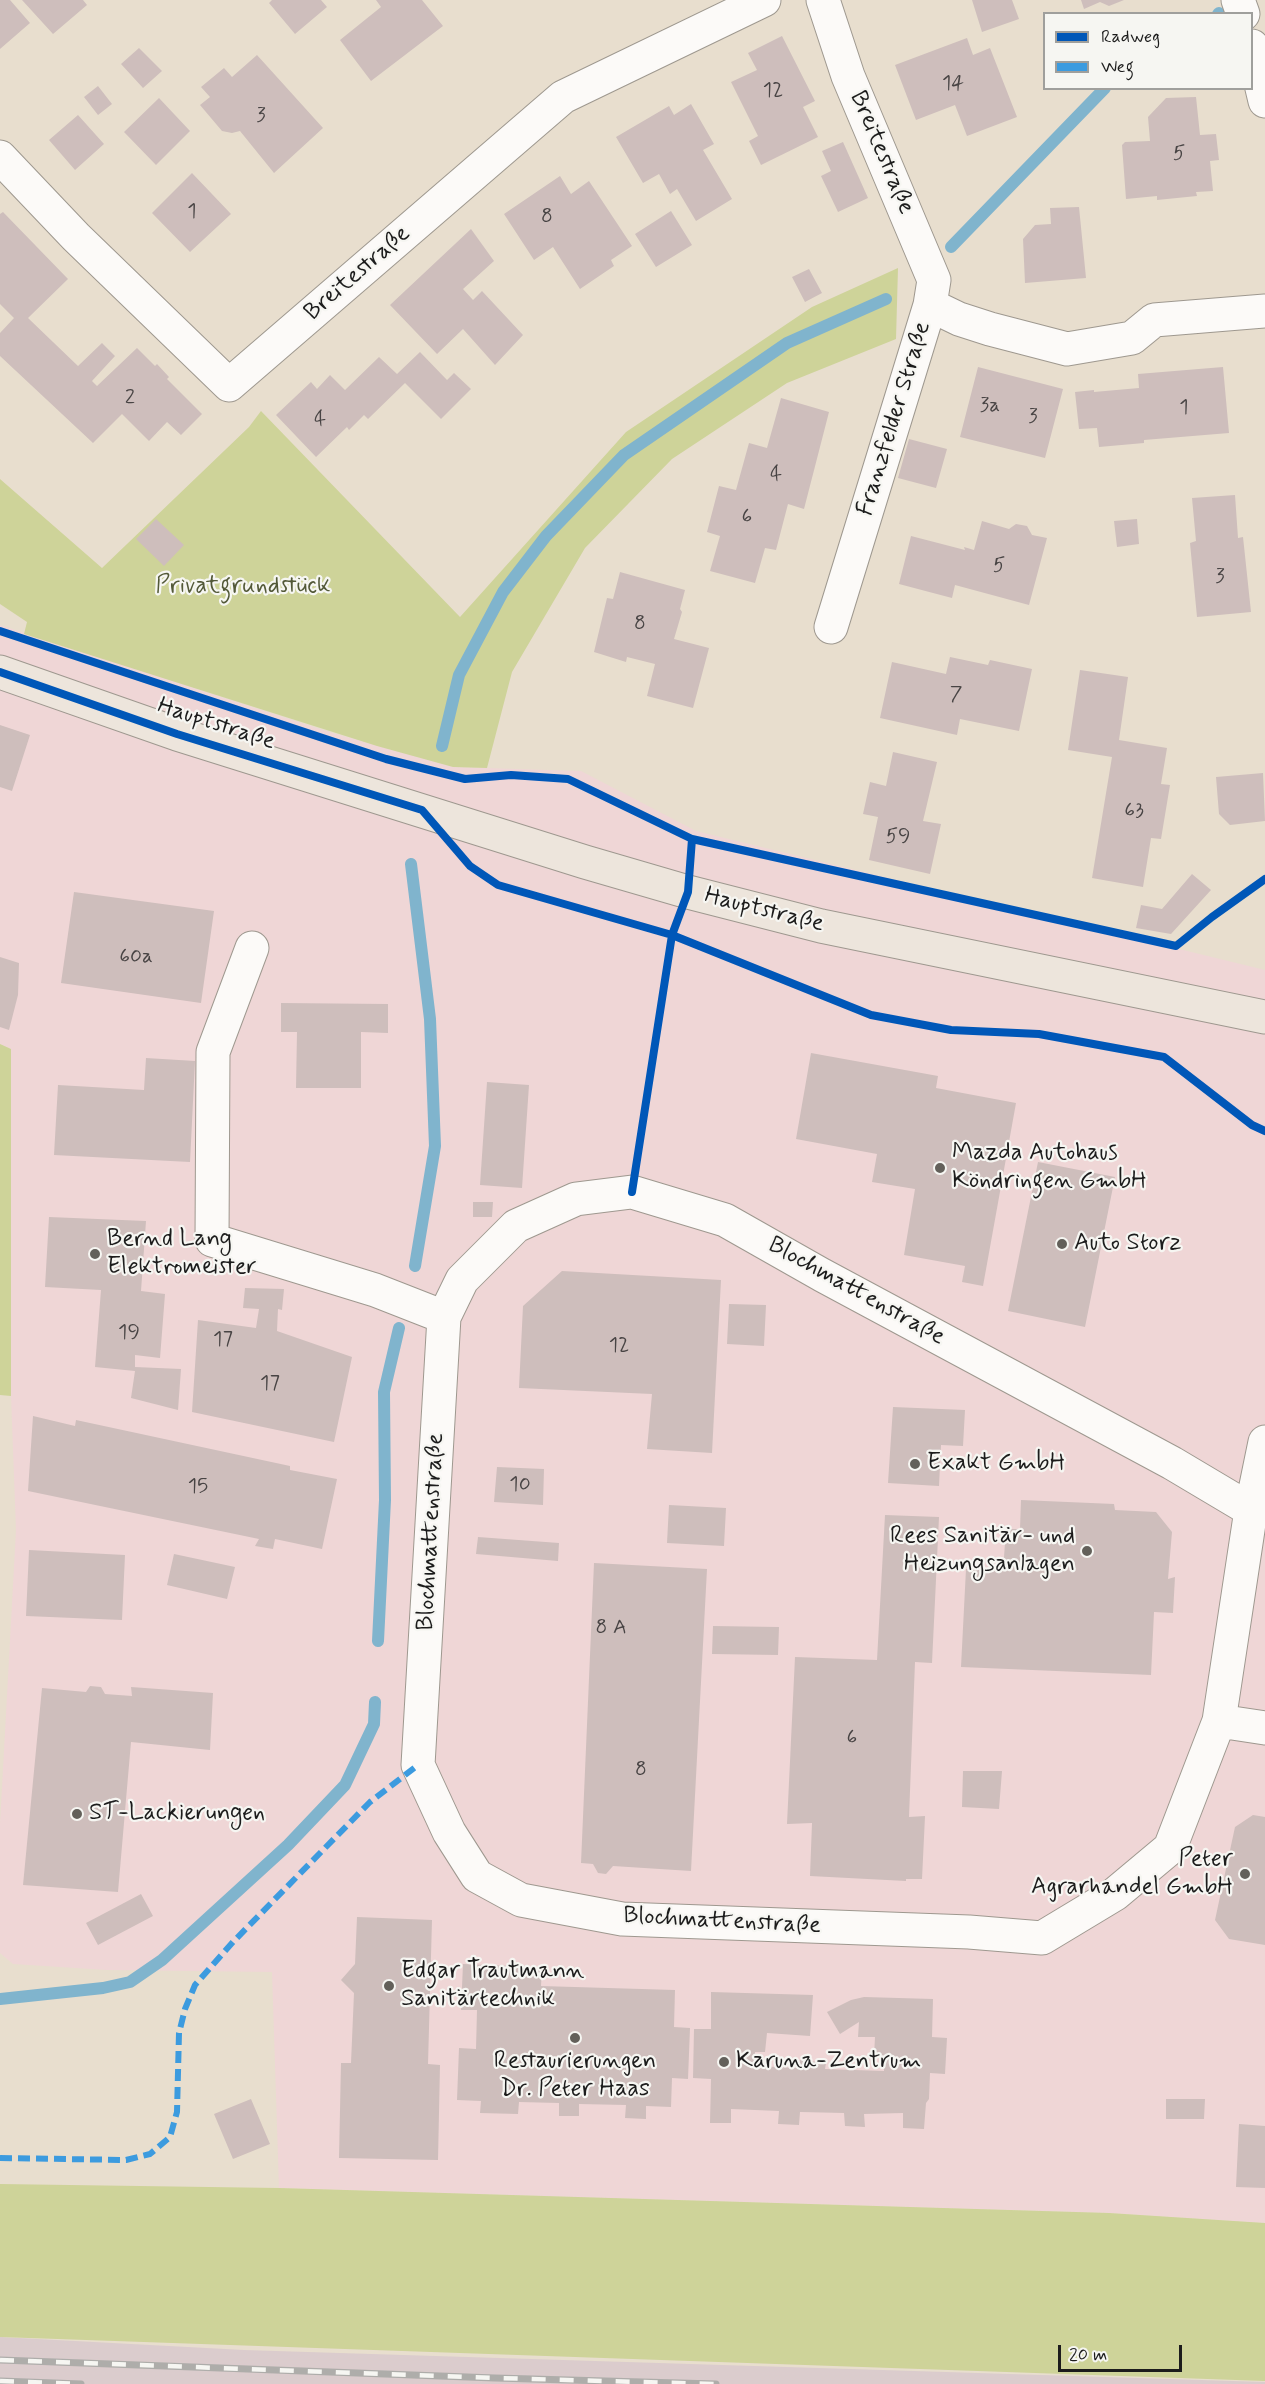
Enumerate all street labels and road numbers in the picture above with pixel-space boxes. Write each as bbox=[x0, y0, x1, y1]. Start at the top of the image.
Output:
street label: Breitestraße bbox=[842, 87, 920, 219]
street label: Breitestraße bbox=[299, 220, 417, 328]
street label: Franzfelder Straße bbox=[852, 319, 938, 519]
street label: Hauptstraße bbox=[153, 692, 279, 758]
street label: Hauptstraße bbox=[701, 882, 827, 940]
street label: Blochmattenstraße bbox=[762, 1231, 950, 1353]
street label: Blochmattenstraße bbox=[412, 1432, 452, 1632]
street label: Blochmattenstraße bbox=[622, 1902, 822, 1942]

